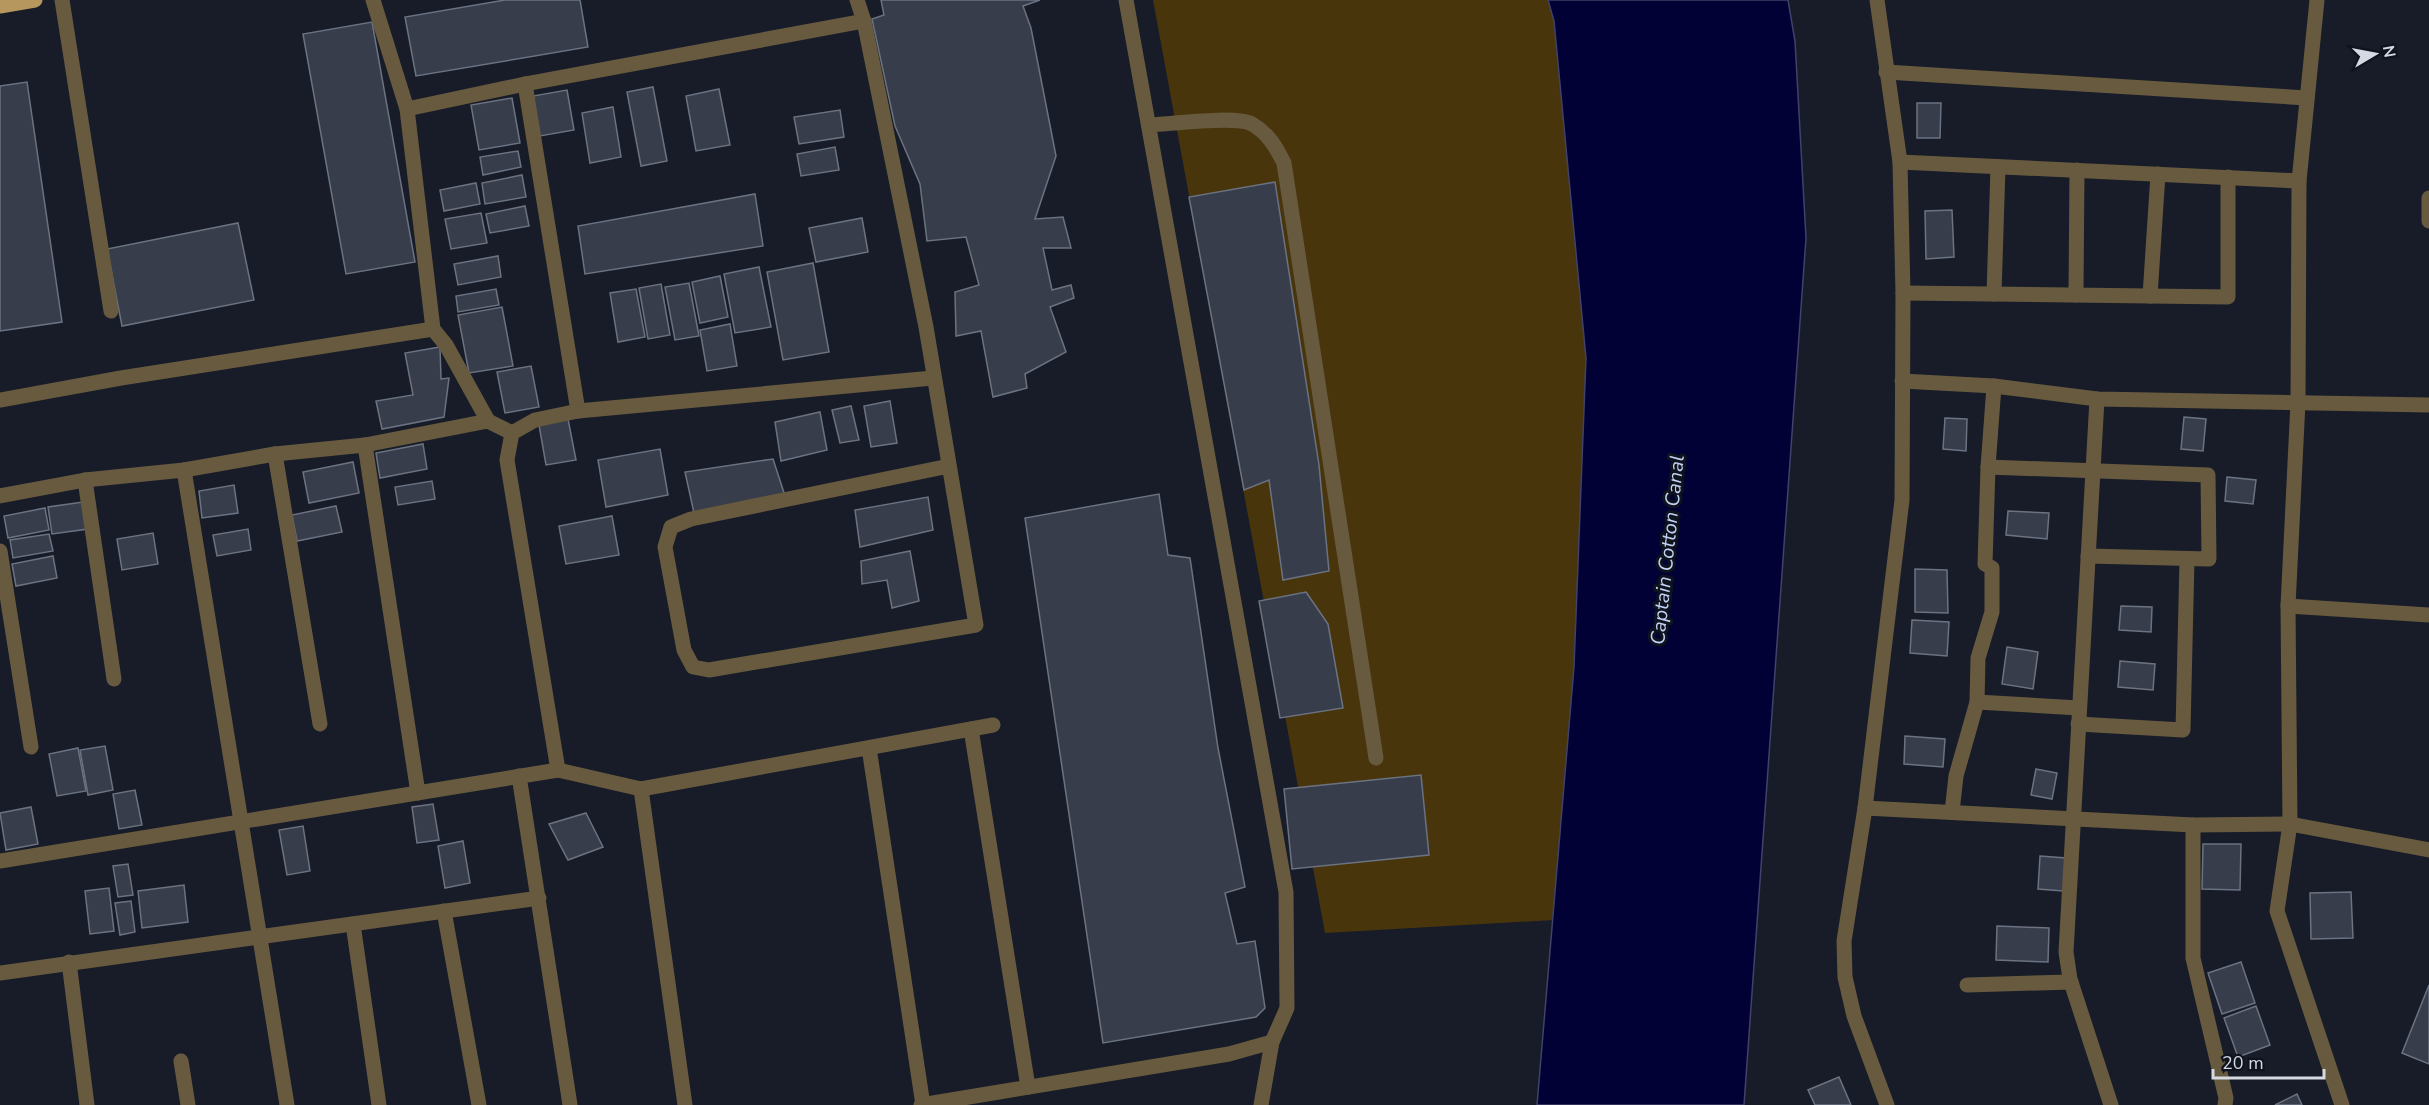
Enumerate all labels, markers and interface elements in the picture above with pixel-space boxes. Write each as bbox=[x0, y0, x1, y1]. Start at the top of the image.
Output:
north arrow bbox=[2345, 24, 2405, 84]
text: N bbox=[2377, 44, 2401, 59]
water label: Captain Cotton Canal bbox=[1644, 454, 1691, 646]
scale bar bbox=[2213, 1042, 2324, 1080]
text: 20 m bbox=[2222, 1051, 2264, 1075]

